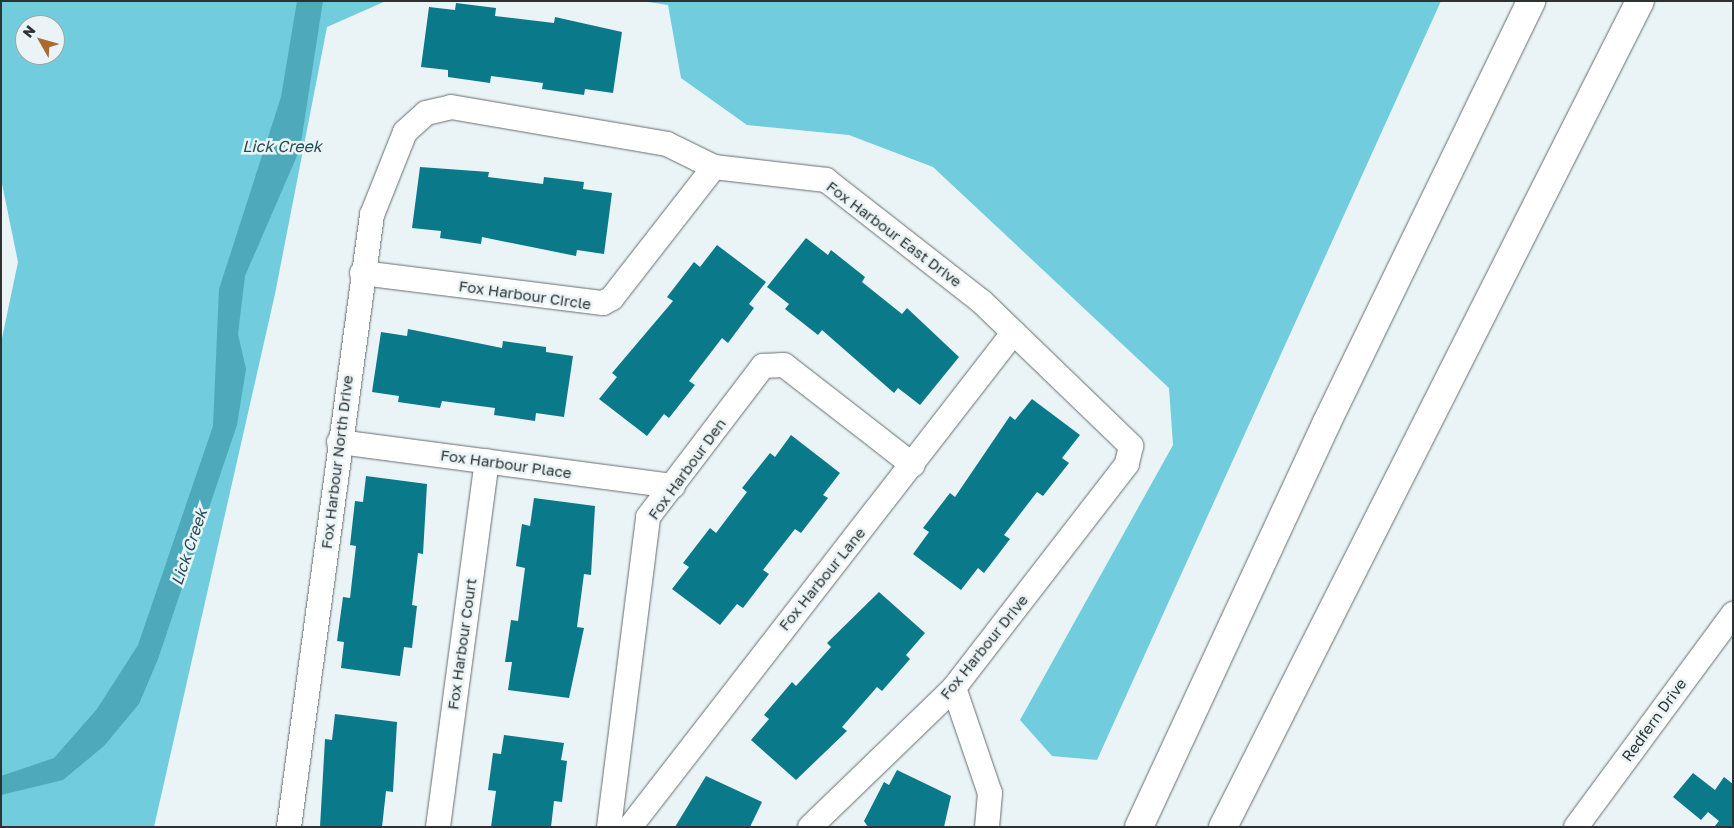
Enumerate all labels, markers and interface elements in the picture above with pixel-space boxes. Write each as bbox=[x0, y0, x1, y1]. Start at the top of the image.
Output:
north arrow bbox=[15, 15, 65, 65]
text: N bbox=[19, 22, 39, 41]
water label: Lick Creek bbox=[242, 136, 322, 156]
street label: Fox Harbour East Drive bbox=[823, 177, 965, 291]
street label: Fox Harbour Circle bbox=[458, 277, 592, 313]
street label: Fox Harbour North Drive bbox=[317, 374, 357, 550]
street label: Fox Harbour Den bbox=[644, 415, 730, 523]
street label: Fox Harbour Place bbox=[439, 446, 573, 482]
water label: Lick Creek bbox=[167, 506, 211, 588]
street label: Fox Harbour Lane bbox=[775, 524, 869, 634]
street label: Fox Harbour Court bbox=[444, 577, 480, 711]
street label: Fox Harbour Drive bbox=[936, 591, 1032, 703]
street label: Redfern Drive bbox=[1618, 675, 1690, 765]

